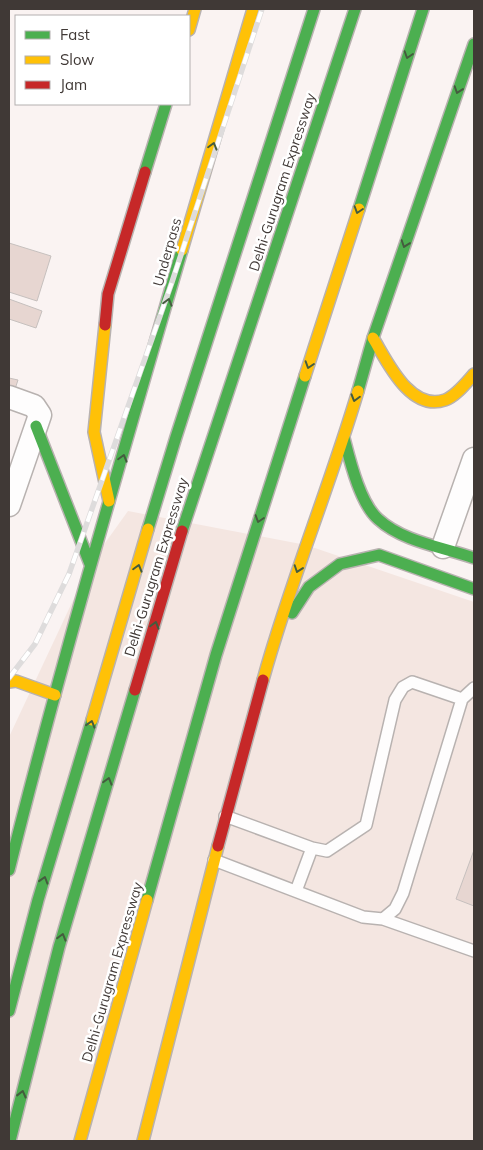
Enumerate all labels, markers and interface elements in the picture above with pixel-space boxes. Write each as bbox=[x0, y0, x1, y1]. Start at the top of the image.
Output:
legend bbox=[15, 15, 190, 105]
text: Fast bbox=[60, 25, 90, 44]
text: Slow bbox=[60, 50, 94, 69]
one-way arrow bbox=[404, 51, 414, 59]
text: Jam bbox=[60, 75, 87, 94]
one-way arrow bbox=[453, 85, 463, 94]
street label: Delhi-Gurugram Expressway bbox=[245, 90, 320, 273]
one-way arrow bbox=[208, 142, 218, 150]
one-way arrow bbox=[354, 205, 364, 214]
street label: Underpass bbox=[149, 216, 185, 288]
one-way arrow bbox=[401, 239, 411, 247]
one-way arrow bbox=[163, 298, 173, 306]
one-way arrow bbox=[305, 360, 315, 368]
one-way arrow bbox=[351, 394, 361, 402]
one-way arrow bbox=[118, 454, 128, 462]
street label: Delhi-Gurugram Expressway bbox=[120, 475, 192, 659]
one-way arrow bbox=[255, 515, 265, 523]
one-way arrow bbox=[294, 564, 304, 573]
one-way arrow bbox=[132, 565, 142, 573]
one-way arrow bbox=[149, 621, 159, 629]
one-way arrow bbox=[86, 721, 96, 729]
one-way arrow bbox=[103, 777, 113, 785]
one-way arrow bbox=[38, 876, 48, 884]
street label: Delhi-Gurugram Expressway bbox=[78, 879, 147, 1064]
one-way arrow bbox=[57, 933, 67, 941]
one-way arrow bbox=[16, 1089, 27, 1098]

